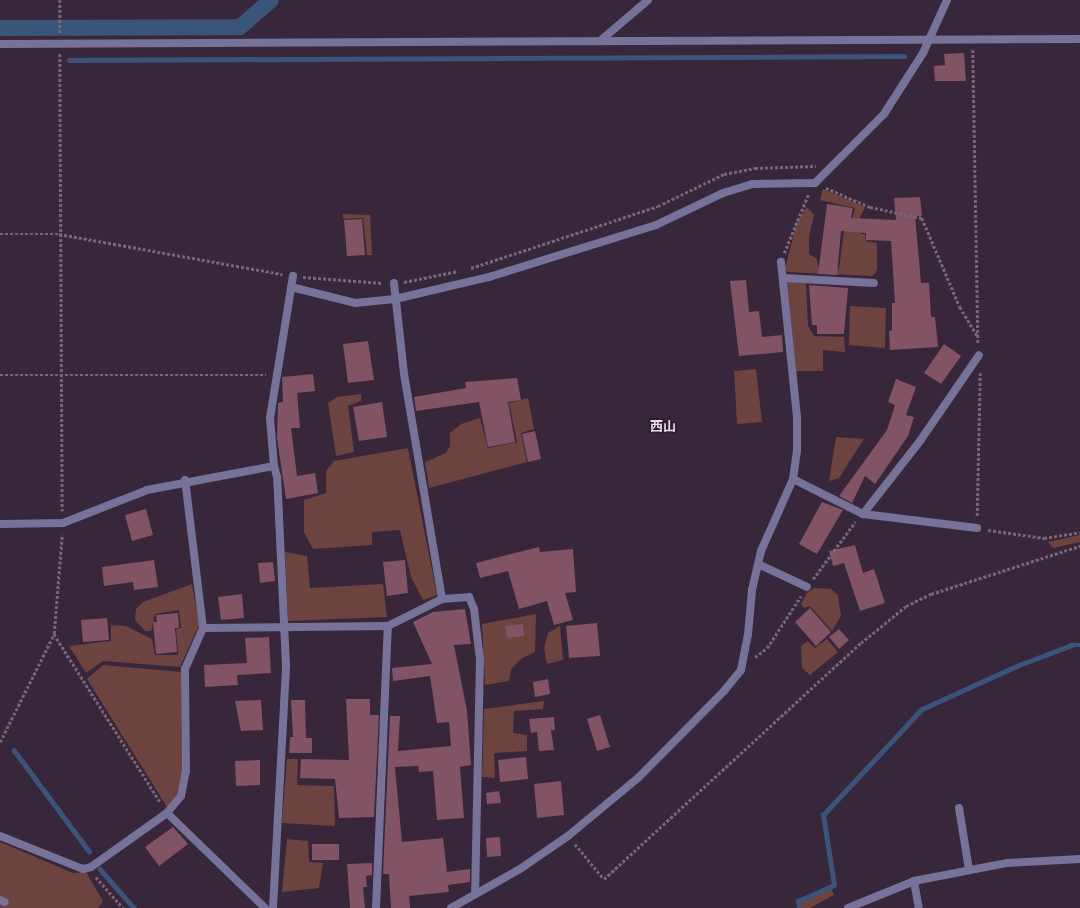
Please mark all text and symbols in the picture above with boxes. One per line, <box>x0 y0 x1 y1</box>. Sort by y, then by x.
district label: 西山 <box>650 419 676 435</box>

